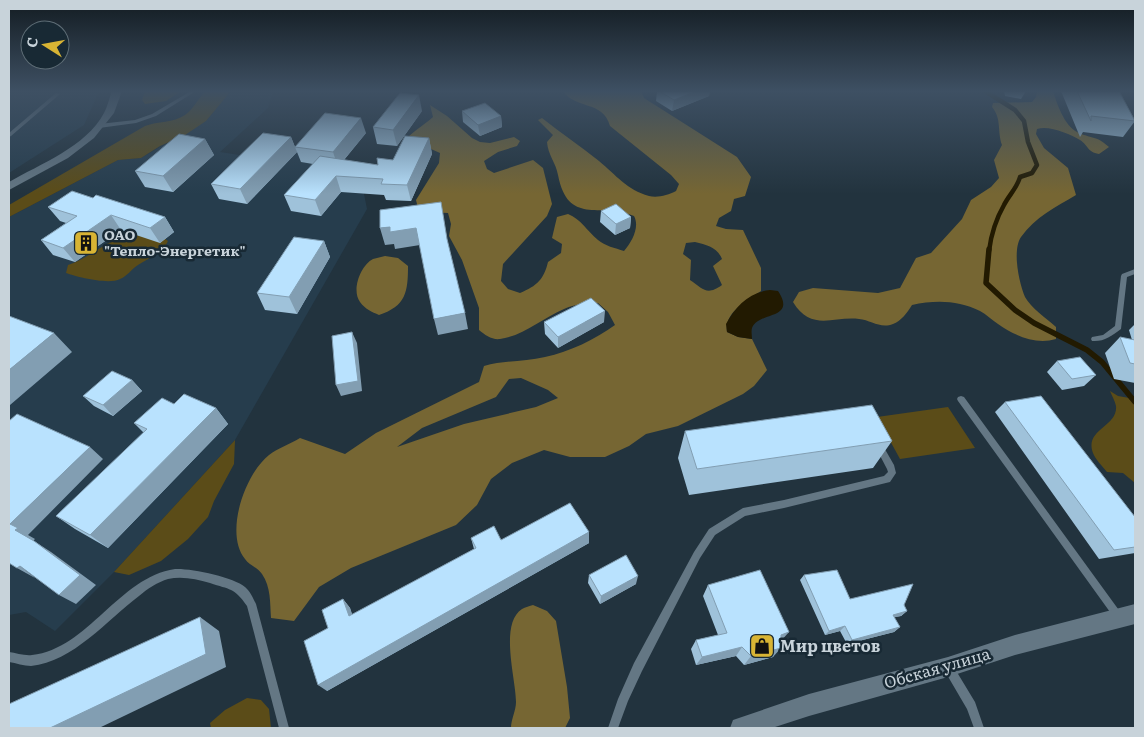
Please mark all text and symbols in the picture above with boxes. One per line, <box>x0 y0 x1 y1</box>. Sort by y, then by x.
north arrow <box>20 20 70 70</box>
text: С <box>20 35 42 49</box>
place label: ОАО "Тепло-Энергетик" <box>104 224 246 260</box>
building icon: ОАО "Тепло-Энергетик" <box>73 230 99 256</box>
shop icon: Мир цветов <box>749 633 775 659</box>
place label: Мир цветов <box>780 633 881 657</box>
street label: Обская улица <box>881 640 993 694</box>

